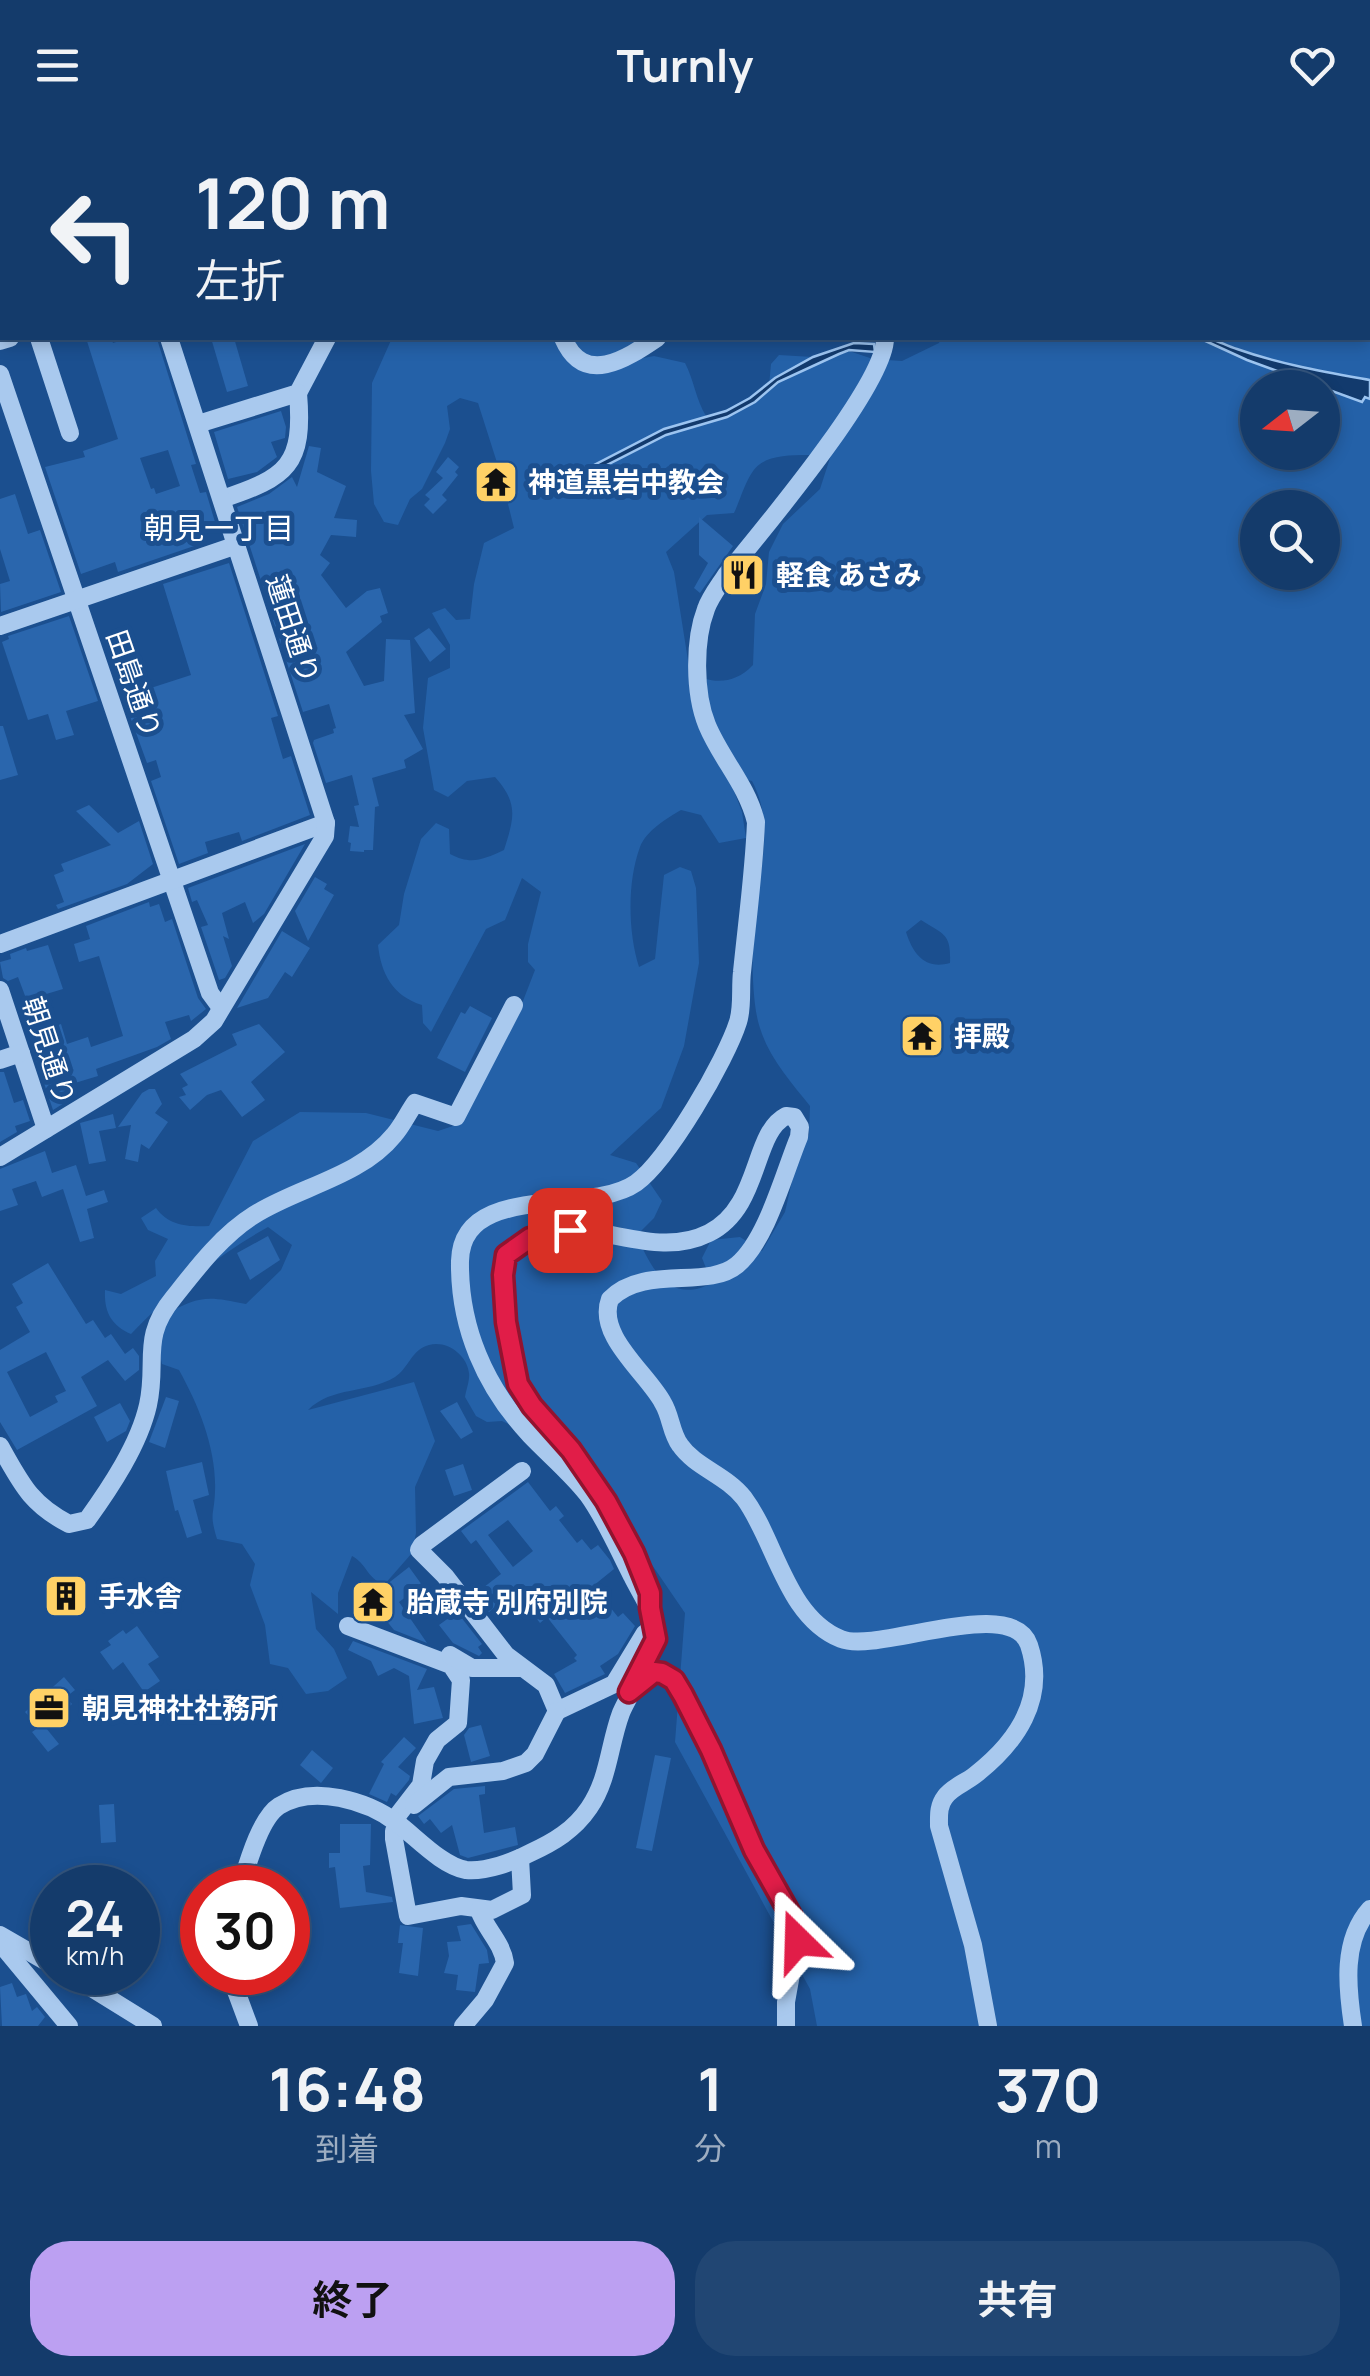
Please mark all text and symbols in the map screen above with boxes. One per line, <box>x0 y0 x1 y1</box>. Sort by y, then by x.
text: Turnly <box>616 34 754 96</box>
icon: menu <box>30 38 85 93</box>
icon: heart <box>1285 38 1340 93</box>
text: 120 m <box>195 154 390 250</box>
icon: left <box>30 170 160 300</box>
text: 左折 <box>195 249 285 311</box>
north arrow <box>1240 370 1340 470</box>
map controls <box>1240 370 1340 590</box>
temple icon: 神道黒岩中教会 <box>473 459 519 505</box>
place label: 神道黒岩中教会 <box>528 462 724 500</box>
button: search <box>1240 490 1340 590</box>
district label: 朝見一丁目 <box>144 507 294 548</box>
restaurant icon: 軽食 あさみ <box>720 552 766 598</box>
place label: 軽食 あさみ <box>776 555 922 593</box>
street label: 蓮田通り <box>259 570 329 688</box>
street label: 田島通り <box>99 625 171 743</box>
street label: 朝見通り <box>15 992 85 1110</box>
temple icon: 拝殿 <box>899 1013 945 1059</box>
place label: 拝殿 <box>954 1016 1010 1054</box>
pin <box>528 1188 613 1273</box>
icon: arrive <box>543 1203 598 1258</box>
building icon: 手水舎 <box>43 1573 89 1619</box>
place label: 手水舎 <box>98 1576 182 1614</box>
temple icon: 胎蔵寺 別府別院 <box>350 1579 396 1625</box>
place label: 胎蔵寺 別府別院 <box>406 1582 608 1620</box>
office icon: 朝見神社社務所 <box>26 1685 72 1731</box>
place label: 朝見神社社務所 <box>82 1688 278 1726</box>
speed limit sign: 30 <box>180 1865 310 1995</box>
text: 24 <box>65 1884 125 1952</box>
position arrow <box>746 1889 850 1993</box>
text: km/h <box>66 1938 124 1973</box>
text: 16:48 <box>269 2047 426 2129</box>
text: 1 <box>697 2047 724 2129</box>
text: 370 <box>995 2048 1101 2130</box>
text: m <box>1035 2124 1062 2168</box>
text: 到着 <box>315 2126 379 2170</box>
text: 分 <box>694 2126 727 2170</box>
button: 終了 <box>30 2241 675 2356</box>
button: 共有 <box>695 2241 1340 2356</box>

